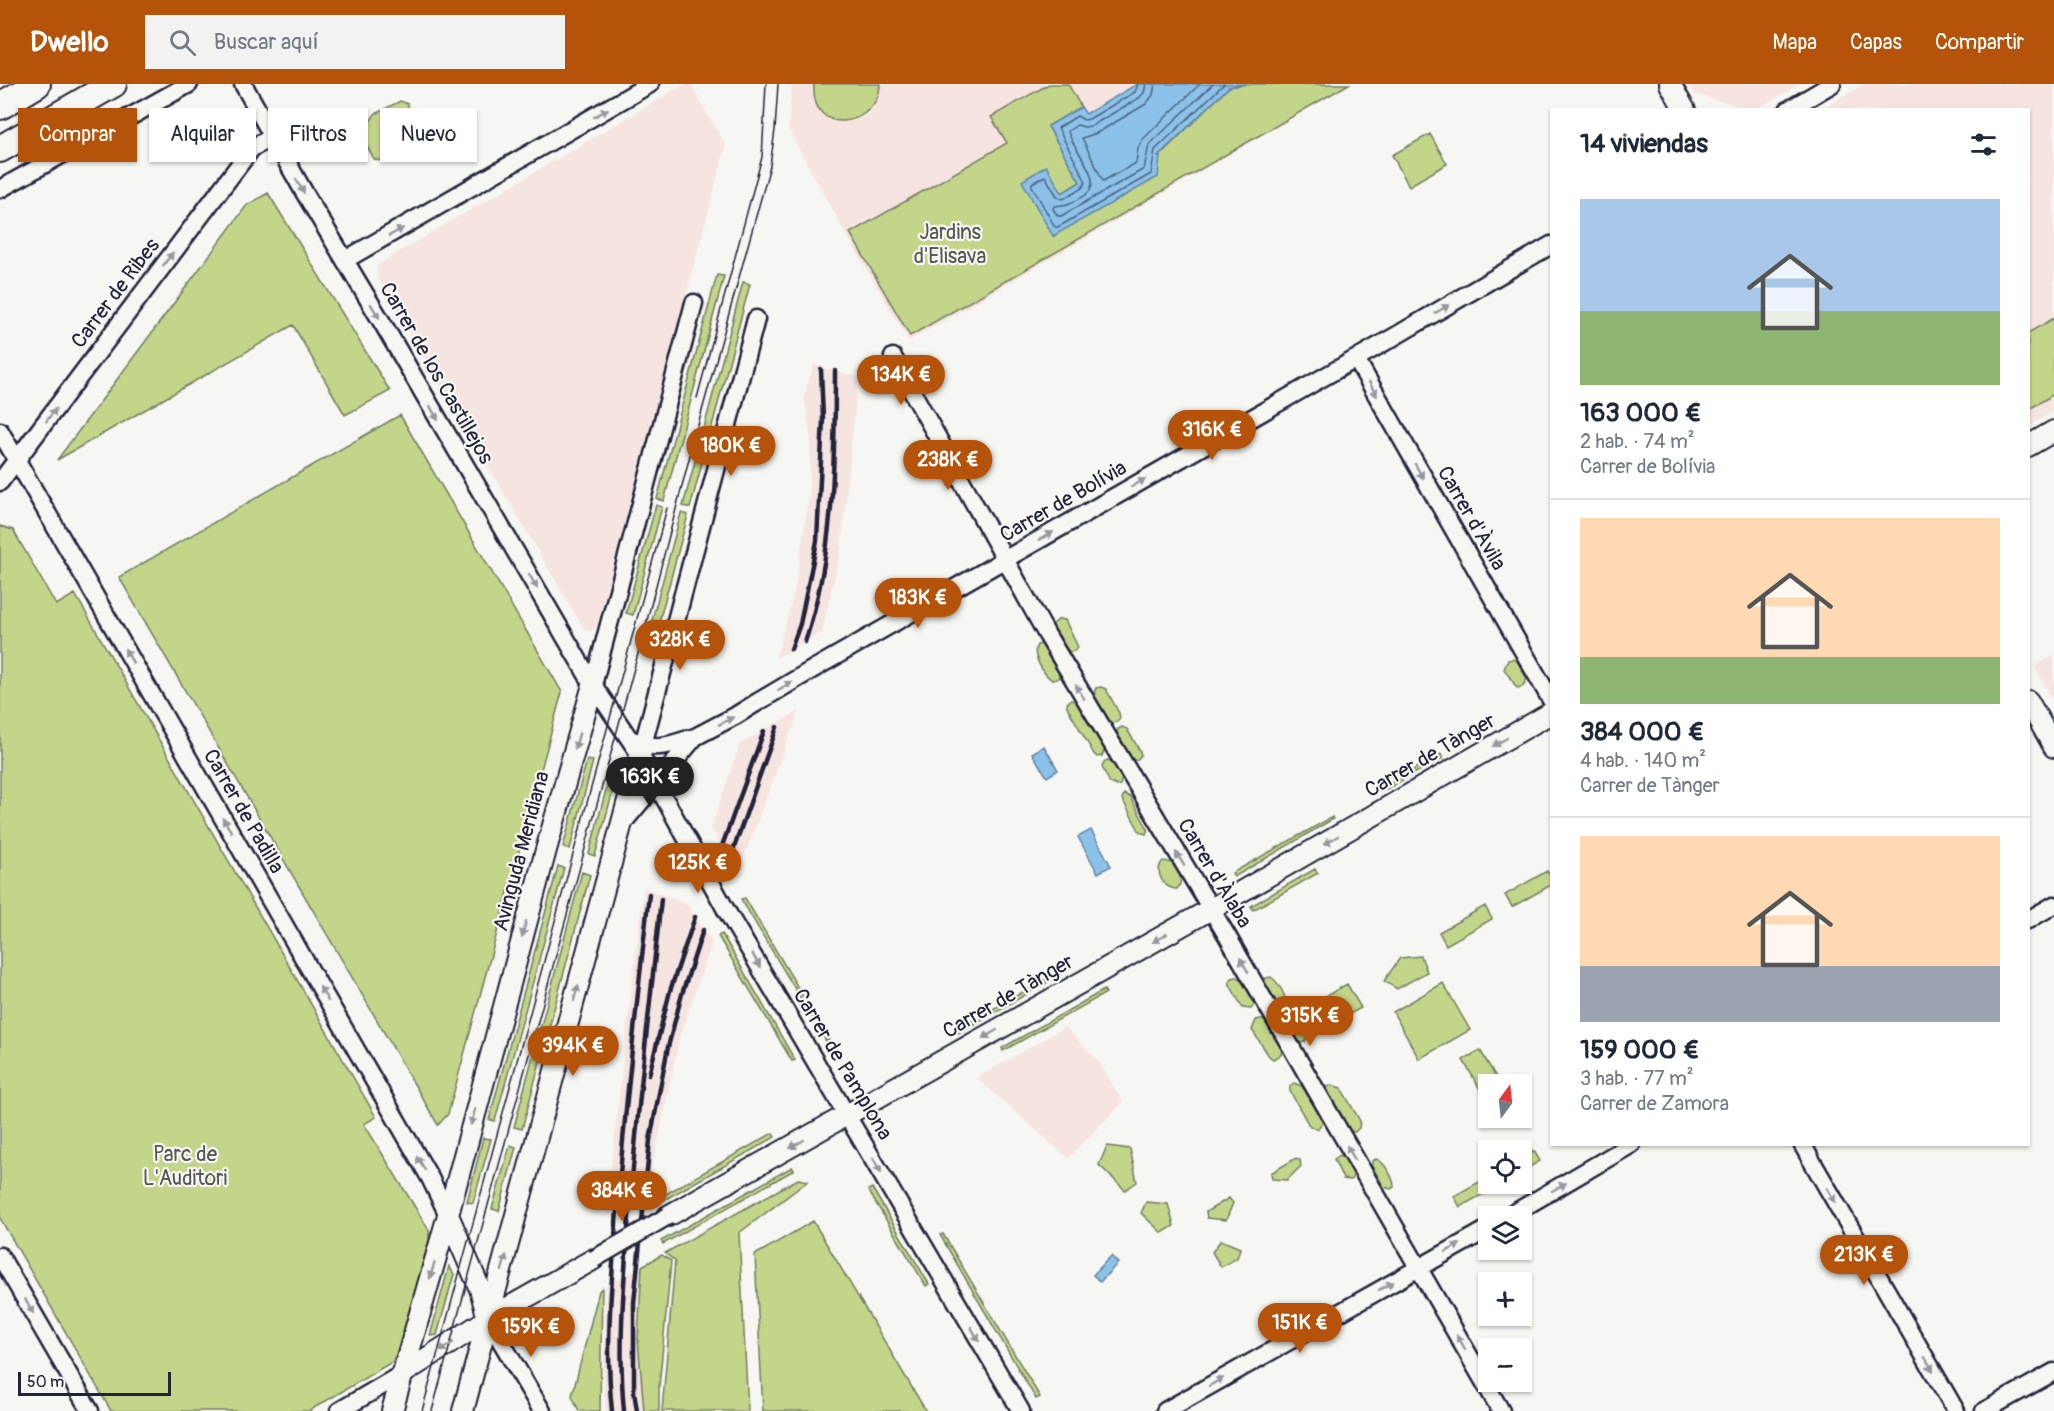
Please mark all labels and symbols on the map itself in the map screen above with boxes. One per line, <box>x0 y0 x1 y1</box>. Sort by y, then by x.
one-way arrow <box>593 108 609 119</box>
one-way arrow <box>295 178 305 195</box>
park label: Jardins d'Elisava <box>914 219 986 270</box>
one-way arrow <box>388 227 405 237</box>
street label: Carrer de Ribes <box>65 232 166 354</box>
one-way arrow <box>162 252 174 267</box>
street label: Carrer de los Castillejos <box>374 278 500 470</box>
one-way arrow <box>370 303 380 320</box>
one-way arrow <box>1434 303 1450 314</box>
pin: 134K € <box>852 355 950 406</box>
one-way arrow <box>1368 381 1378 398</box>
one-way arrow <box>429 405 440 421</box>
one-way arrow <box>45 407 58 423</box>
pin: 316K € <box>1163 410 1261 461</box>
pin: 180K € <box>682 426 780 477</box>
pin: 238K € <box>899 440 997 491</box>
street label: Carrer de Bolívia <box>995 454 1132 549</box>
street label: Carrer d'Àvila <box>1431 461 1512 575</box>
one-way arrow <box>1413 463 1424 479</box>
one-way arrow <box>1130 478 1147 488</box>
one-way arrow <box>1038 531 1055 541</box>
one-way arrow <box>528 573 538 590</box>
pin: 183K € <box>869 578 967 629</box>
pin: 328K € <box>631 620 729 671</box>
one-way arrow <box>124 648 135 664</box>
one-way arrow <box>777 680 793 691</box>
one-way arrow <box>1075 684 1086 700</box>
street label: Carrer de Tànger <box>1360 707 1501 804</box>
one-way arrow <box>718 716 735 726</box>
one-way arrow <box>572 732 581 750</box>
one-way arrow <box>1492 737 1508 748</box>
street label: Carrer de Padilla <box>197 744 290 878</box>
pin: 163K € <box>601 757 699 808</box>
street label: Avinguda Meridiana <box>487 768 556 934</box>
street label: Carrer d'Àlaba <box>1171 814 1258 933</box>
one-way arrow <box>221 817 232 833</box>
one-way arrow <box>1323 834 1339 845</box>
pin: 125K € <box>649 843 747 894</box>
one-way arrow <box>1175 851 1186 867</box>
one-way arrow <box>519 920 529 938</box>
one-way arrow <box>1151 932 1168 942</box>
street label: Carrer de Tànger <box>938 948 1079 1045</box>
one-way arrow <box>751 952 761 969</box>
one-way arrow <box>1238 957 1249 973</box>
one-way arrow <box>572 984 581 1002</box>
street label: Carrer de Pamplona <box>787 984 898 1145</box>
one-way arrow <box>319 986 329 1003</box>
pin: 315K € <box>1261 996 1359 1047</box>
pin: 394K € <box>524 1026 622 1077</box>
one-way arrow <box>981 1029 998 1039</box>
north arrow <box>1478 1074 1532 1128</box>
one-way arrow <box>468 1108 478 1126</box>
one-way arrow <box>788 1139 805 1149</box>
park label: Parc de L'Auditori <box>143 1141 227 1192</box>
one-way arrow <box>1346 1144 1356 1161</box>
one-way arrow <box>416 1155 427 1171</box>
one-way arrow <box>872 1157 882 1174</box>
pin: 384K € <box>573 1171 671 1222</box>
one-way arrow <box>1551 1181 1567 1192</box>
one-way arrow <box>1826 1187 1837 1203</box>
pin: 213K € <box>1815 1235 1913 1286</box>
one-way arrow <box>1445 1243 1462 1253</box>
one-way arrow <box>499 1253 509 1272</box>
one-way arrow <box>427 1262 436 1280</box>
one-way arrow <box>1378 1281 1395 1291</box>
one-way arrow <box>24 1298 35 1314</box>
pin: 151K € <box>1251 1303 1349 1354</box>
pin: 159K € <box>482 1307 580 1358</box>
one-way arrow <box>969 1326 980 1342</box>
one-way arrow <box>1456 1333 1466 1350</box>
one-way arrow <box>438 1342 454 1353</box>
one-way arrow <box>1924 1356 1934 1373</box>
scale bar <box>18 1369 171 1396</box>
one-way arrow <box>1208 1377 1225 1387</box>

